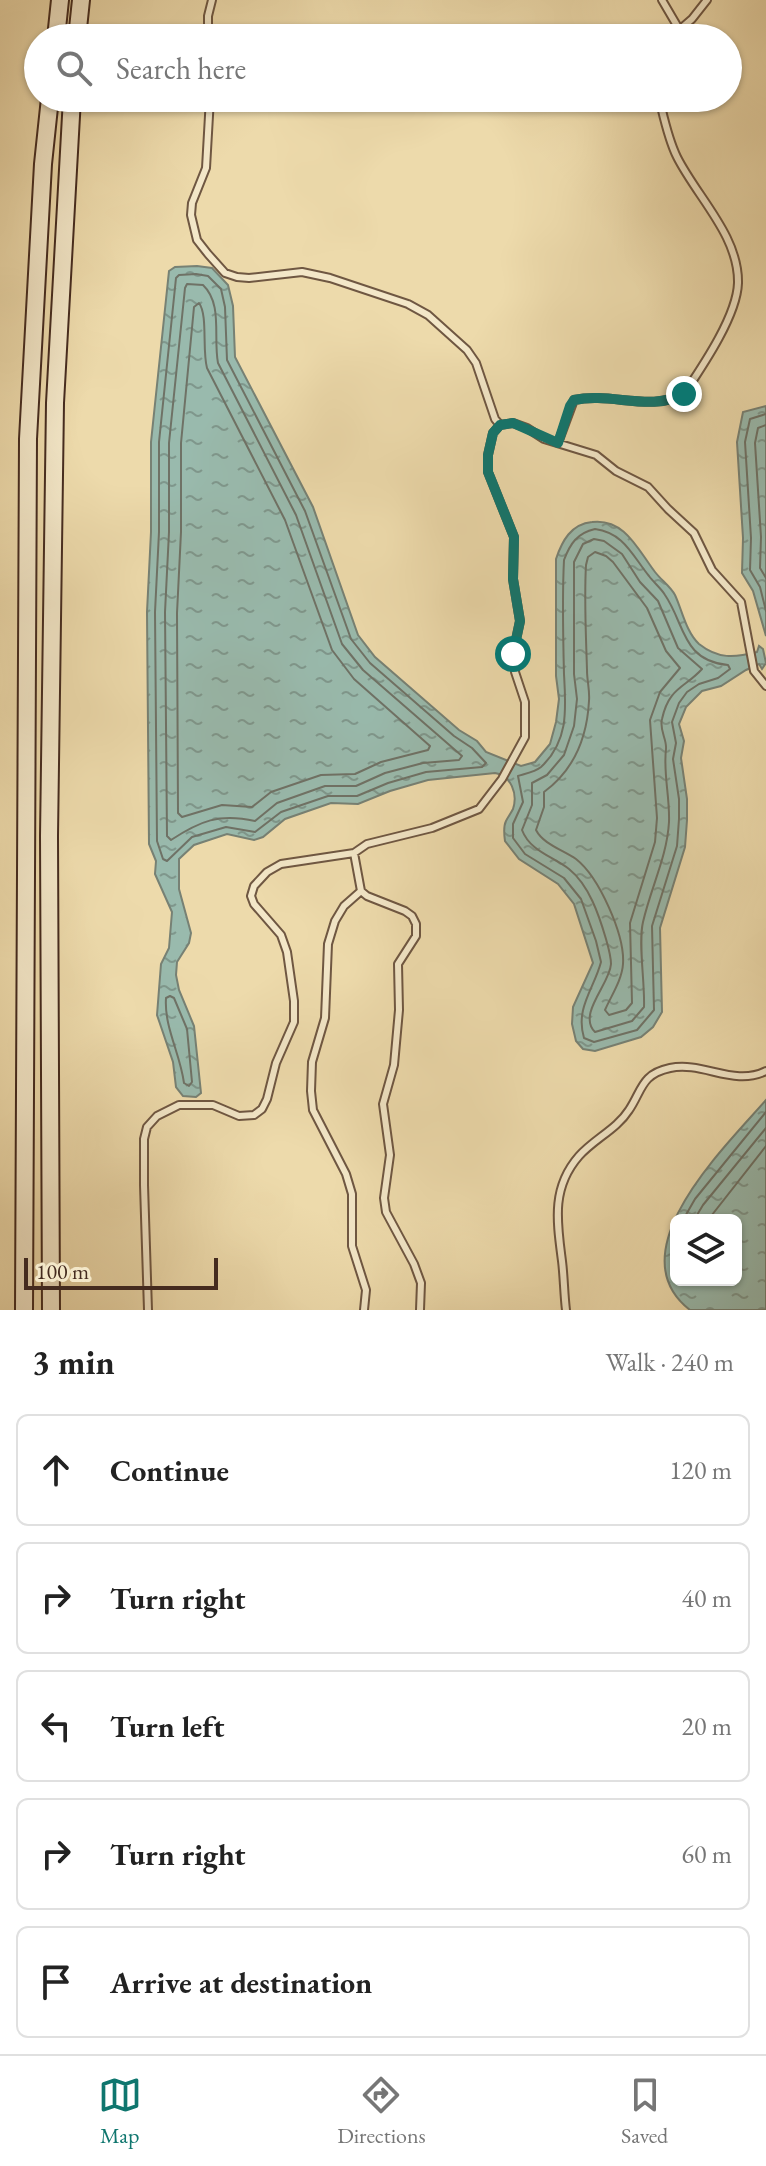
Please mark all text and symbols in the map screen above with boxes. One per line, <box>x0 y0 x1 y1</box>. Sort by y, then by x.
search box <box>24 24 742 112</box>
icon: search <box>52 46 96 90</box>
text: Search here <box>116 49 246 88</box>
route end <box>666 376 702 412</box>
route start <box>495 636 531 672</box>
map controls <box>670 1214 742 1286</box>
button: layers <box>670 1214 742 1286</box>
scale bar <box>24 1254 218 1290</box>
text: 100 m <box>36 1257 89 1286</box>
text: 3 min <box>32 1340 115 1384</box>
text: Walk · 240 m <box>606 1345 734 1379</box>
icon: ahead <box>34 1448 78 1492</box>
text: Continue <box>110 1451 229 1490</box>
text: 120 m <box>669 1453 732 1487</box>
icon: right <box>34 1576 78 1620</box>
text: Turn right <box>110 1579 246 1618</box>
text: 40 m <box>682 1581 732 1615</box>
icon: left <box>34 1704 78 1748</box>
text: Turn left <box>110 1707 224 1746</box>
text: 20 m <box>682 1709 732 1743</box>
icon: right <box>34 1832 78 1876</box>
text: Turn right <box>110 1835 246 1874</box>
text: 60 m <box>682 1837 732 1871</box>
icon: arrive <box>34 1960 78 2004</box>
text: Arrive at destination <box>110 1963 372 2002</box>
tab: Map <box>98 2073 142 2150</box>
tab: Directions <box>337 2073 426 2150</box>
tab: Saved <box>621 2073 668 2150</box>

